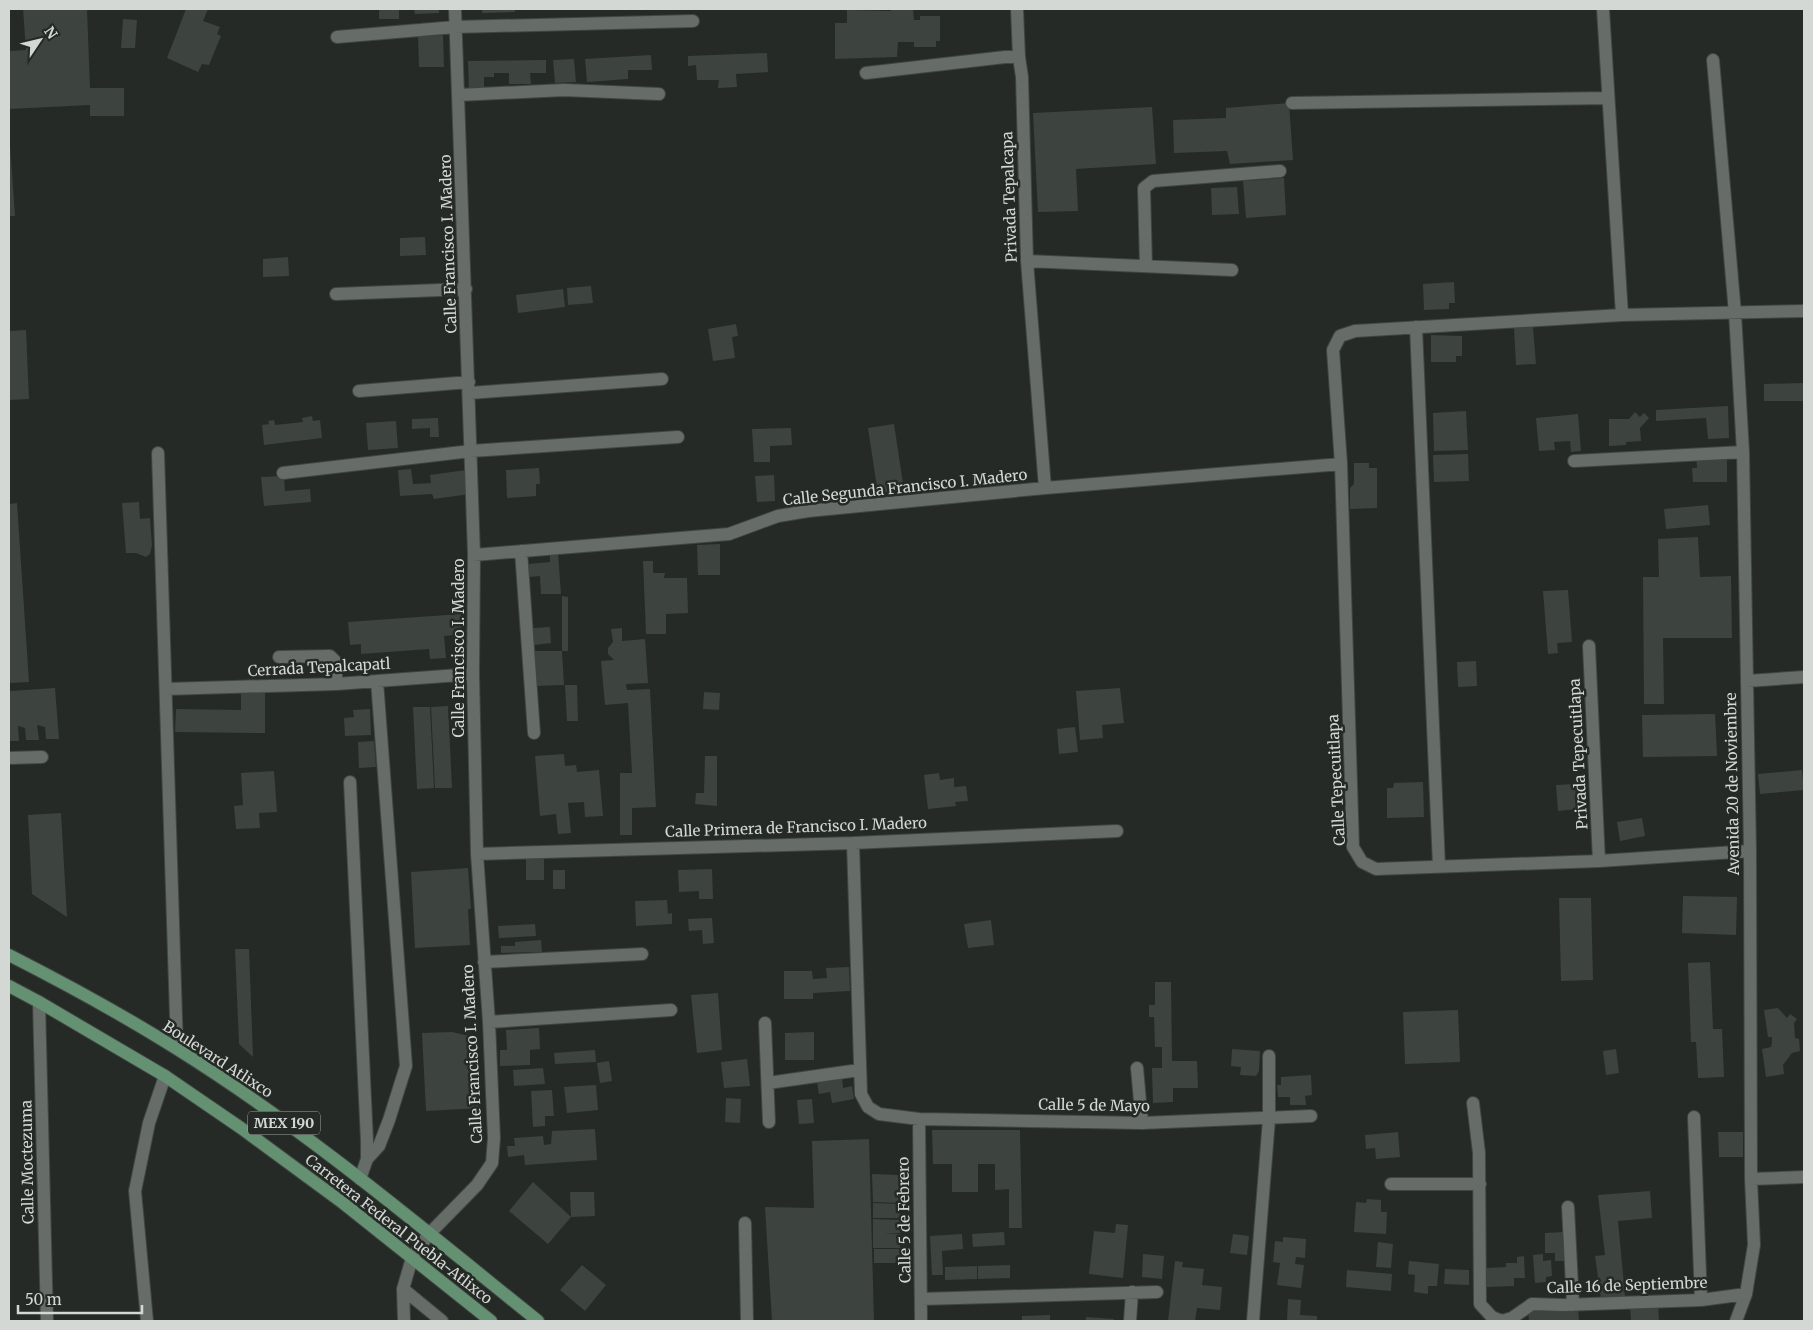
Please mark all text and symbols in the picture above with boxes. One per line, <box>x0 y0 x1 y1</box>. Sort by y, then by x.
north arrow <box>15 15 65 65</box>
text: N <box>40 23 61 42</box>
street label: Privada Tepalcapa <box>997 131 1021 263</box>
street label: Calle Francisco I. Madero <box>435 154 461 334</box>
street label: Calle Segunda Francisco I. Madero <box>782 465 1028 509</box>
street label: Calle Francisco I. Madero <box>449 558 468 738</box>
street label: Cerrada Tepalcapatl <box>247 654 391 680</box>
street label: Privada Tepecuitlapa <box>1565 678 1591 830</box>
street label: Avenida 20 de Noviembre <box>1721 692 1743 877</box>
street label: Calle Tepecuitlapa <box>1323 714 1349 846</box>
street label: Calle Primera de Francisco I. Madero <box>665 813 927 841</box>
street label: Calle Francisco I. Madero <box>458 964 486 1144</box>
street label: Boulevard Atlixco <box>160 1016 277 1102</box>
street label: Calle 5 de Mayo <box>1038 1095 1150 1115</box>
street label: Calle Moctezuma <box>16 1100 38 1224</box>
road number: MEX 190 <box>248 1112 320 1134</box>
street label: Carretera Federal Puebla-Atlixco <box>302 1150 497 1308</box>
street label: Calle 5 de Febrero <box>893 1157 915 1283</box>
street label: Calle 16 de Septiembre <box>1546 1273 1708 1297</box>
scale bar <box>18 1282 141 1314</box>
text: 50 m <box>25 1290 62 1309</box>

